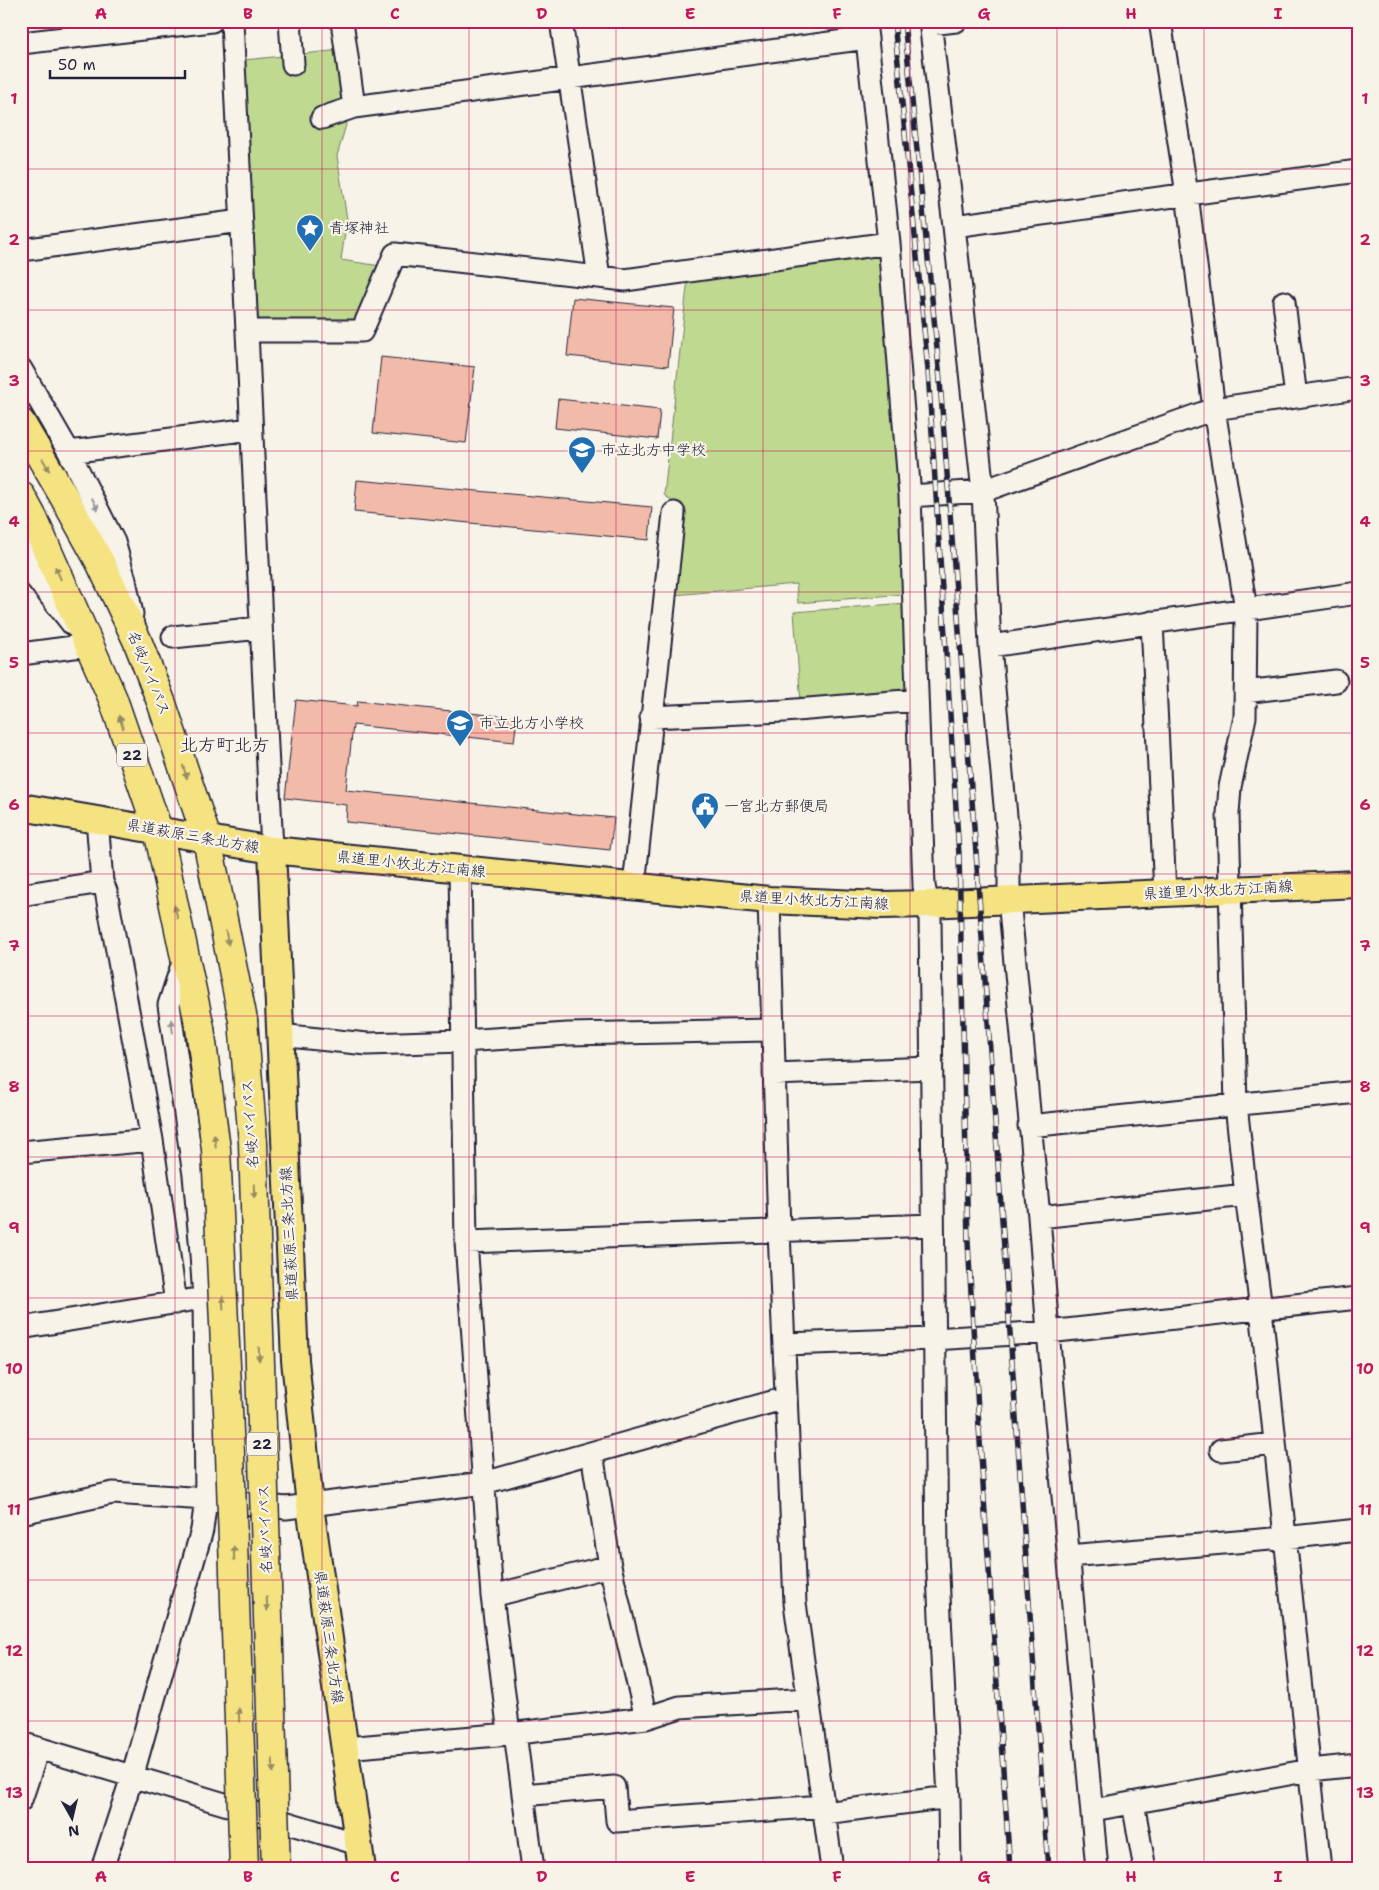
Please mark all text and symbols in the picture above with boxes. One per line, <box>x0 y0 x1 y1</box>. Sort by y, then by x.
text: A <box>95 3 107 24</box>
text: B <box>243 3 253 24</box>
text: C <box>390 3 400 24</box>
text: D <box>536 3 548 24</box>
text: E <box>685 3 695 24</box>
text: F <box>832 3 842 24</box>
text: G <box>978 3 991 24</box>
text: H <box>1125 3 1137 24</box>
text: I <box>1274 3 1283 24</box>
scale bar <box>50 48 185 80</box>
text: 50 m <box>58 55 96 75</box>
text: 1 <box>10 88 18 109</box>
text: 1 <box>1361 88 1369 109</box>
place icon: 青塚神社 <box>295 213 325 252</box>
place label: 青塚神社 <box>329 218 389 238</box>
text: 2 <box>8 229 20 250</box>
text: 2 <box>1359 229 1371 250</box>
text: 3 <box>8 370 20 391</box>
text: 3 <box>1359 370 1371 391</box>
school or university icon: 市立北方中学校 <box>567 435 597 474</box>
place label: 市立北方中学校 <box>601 440 706 460</box>
one-way arrow <box>41 459 50 472</box>
one-way arrow <box>91 497 99 511</box>
text: 4 <box>8 511 20 532</box>
text: 4 <box>1359 511 1371 532</box>
one-way arrow <box>53 566 61 580</box>
street label: 名岐バイパス <box>123 628 175 718</box>
text: 5 <box>9 652 19 673</box>
text: 5 <box>1360 652 1370 673</box>
school or university icon: 市立北方小学校 <box>445 708 475 747</box>
place label: 市立北方小学校 <box>479 713 584 733</box>
one-way arrow <box>117 714 125 729</box>
district label: 北方町北方 <box>180 733 270 757</box>
road number: 22 <box>117 744 147 766</box>
one-way arrow <box>181 765 189 780</box>
public building icon: 一宮北方郵便局 <box>690 791 720 830</box>
text: 6 <box>8 794 20 815</box>
text: 6 <box>1359 794 1371 815</box>
place label: 一宮北方郵便局 <box>724 796 829 816</box>
street label: 県道萩原三条北方線 <box>125 814 261 858</box>
street label: 県道里小牧北方江南線 <box>335 846 487 882</box>
street label: 県道里小牧北方江南線 <box>1143 876 1293 904</box>
street label: 県道里小牧北方江南線 <box>739 886 889 914</box>
one-way arrow <box>172 904 180 919</box>
one-way arrow <box>223 931 231 946</box>
text: 7 <box>8 935 20 956</box>
text: 7 <box>1359 935 1371 956</box>
one-way arrow <box>168 1018 176 1034</box>
text: 8 <box>8 1076 20 1097</box>
text: 8 <box>1359 1076 1371 1097</box>
street label: 名岐バイパス <box>237 1079 263 1169</box>
one-way arrow <box>210 1132 218 1148</box>
street label: 県道萩原三条北方線 <box>275 1166 303 1302</box>
one-way arrow <box>250 1184 258 1200</box>
text: 9 <box>8 1217 20 1238</box>
text: 9 <box>1359 1217 1371 1238</box>
one-way arrow <box>219 1295 227 1311</box>
one-way arrow <box>255 1346 263 1362</box>
text: 10 <box>5 1358 23 1379</box>
text: 10 <box>1356 1358 1374 1379</box>
road number: 22 <box>247 1432 277 1456</box>
street label: 名岐バイパス <box>253 1484 277 1574</box>
text: 11 <box>7 1499 21 1520</box>
text: 11 <box>1358 1499 1372 1520</box>
one-way arrow <box>229 1544 237 1560</box>
street label: 県道萩原三条北方線 <box>310 1569 348 1705</box>
one-way arrow <box>264 1596 272 1612</box>
text: 12 <box>5 1640 23 1661</box>
text: 12 <box>1356 1640 1374 1661</box>
one-way arrow <box>235 1707 243 1723</box>
one-way arrow <box>269 1758 277 1774</box>
text: 13 <box>5 1782 23 1803</box>
text: 13 <box>1356 1782 1374 1803</box>
north arrow <box>48 1792 98 1842</box>
text: N <box>67 1821 81 1841</box>
text: A <box>95 1866 107 1887</box>
text: B <box>243 1866 253 1887</box>
text: C <box>390 1866 400 1887</box>
text: D <box>536 1866 548 1887</box>
text: E <box>685 1866 695 1887</box>
text: F <box>832 1866 842 1887</box>
text: G <box>978 1866 991 1887</box>
text: H <box>1125 1866 1137 1887</box>
text: I <box>1274 1866 1283 1887</box>

